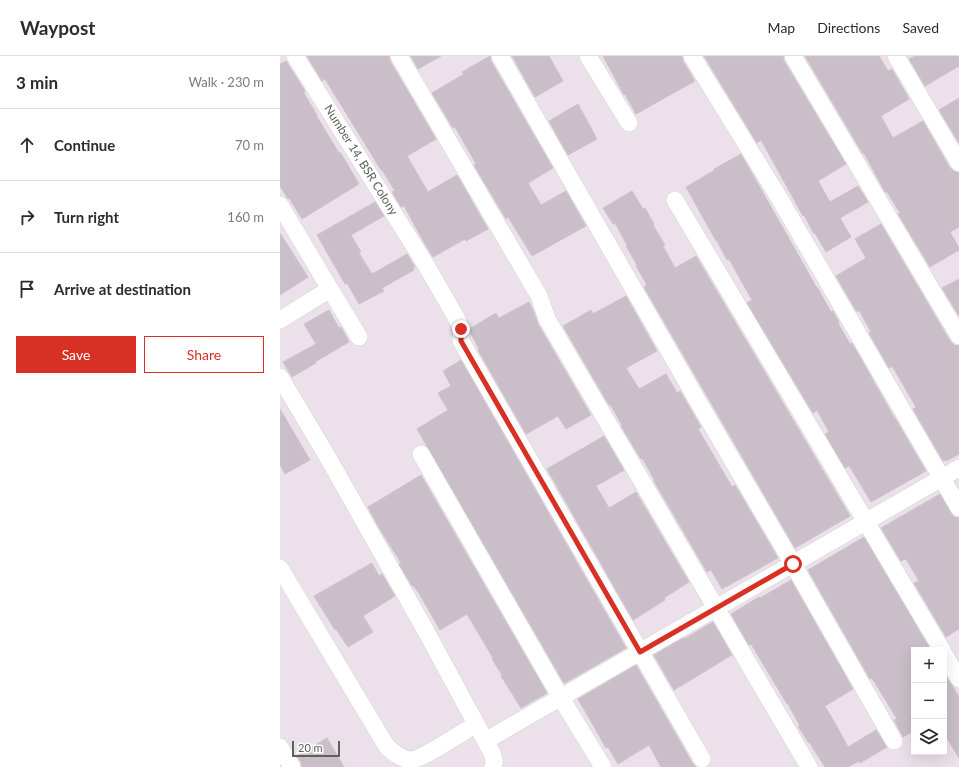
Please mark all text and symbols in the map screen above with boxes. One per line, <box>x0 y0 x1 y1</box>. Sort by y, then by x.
text: Waypost <box>20 16 95 39</box>
text: Map <box>768 19 795 36</box>
text: Directions <box>817 19 880 36</box>
text: Saved <box>902 19 939 36</box>
text: 3 min <box>16 72 58 93</box>
text: Walk · 230 m <box>188 74 264 90</box>
street label: Number 14, BSR Colony <box>321 102 402 218</box>
icon: ahead <box>16 134 38 156</box>
text: Continue <box>54 136 115 154</box>
text: 70 m <box>235 137 264 153</box>
icon: right <box>16 206 38 228</box>
text: Turn right <box>54 208 119 226</box>
text: 160 m <box>227 209 264 225</box>
icon: arrive <box>16 278 38 300</box>
text: Arrive at destination <box>54 280 191 298</box>
route end <box>452 320 470 338</box>
button: Save <box>16 336 136 373</box>
button: Share <box>144 336 264 373</box>
route start <box>784 555 802 573</box>
map controls <box>911 647 947 755</box>
button: + <box>911 647 947 683</box>
button: − <box>911 683 947 719</box>
button: layers <box>911 719 947 755</box>
scale bar <box>292 739 340 758</box>
text: 20 m <box>298 741 323 754</box>

